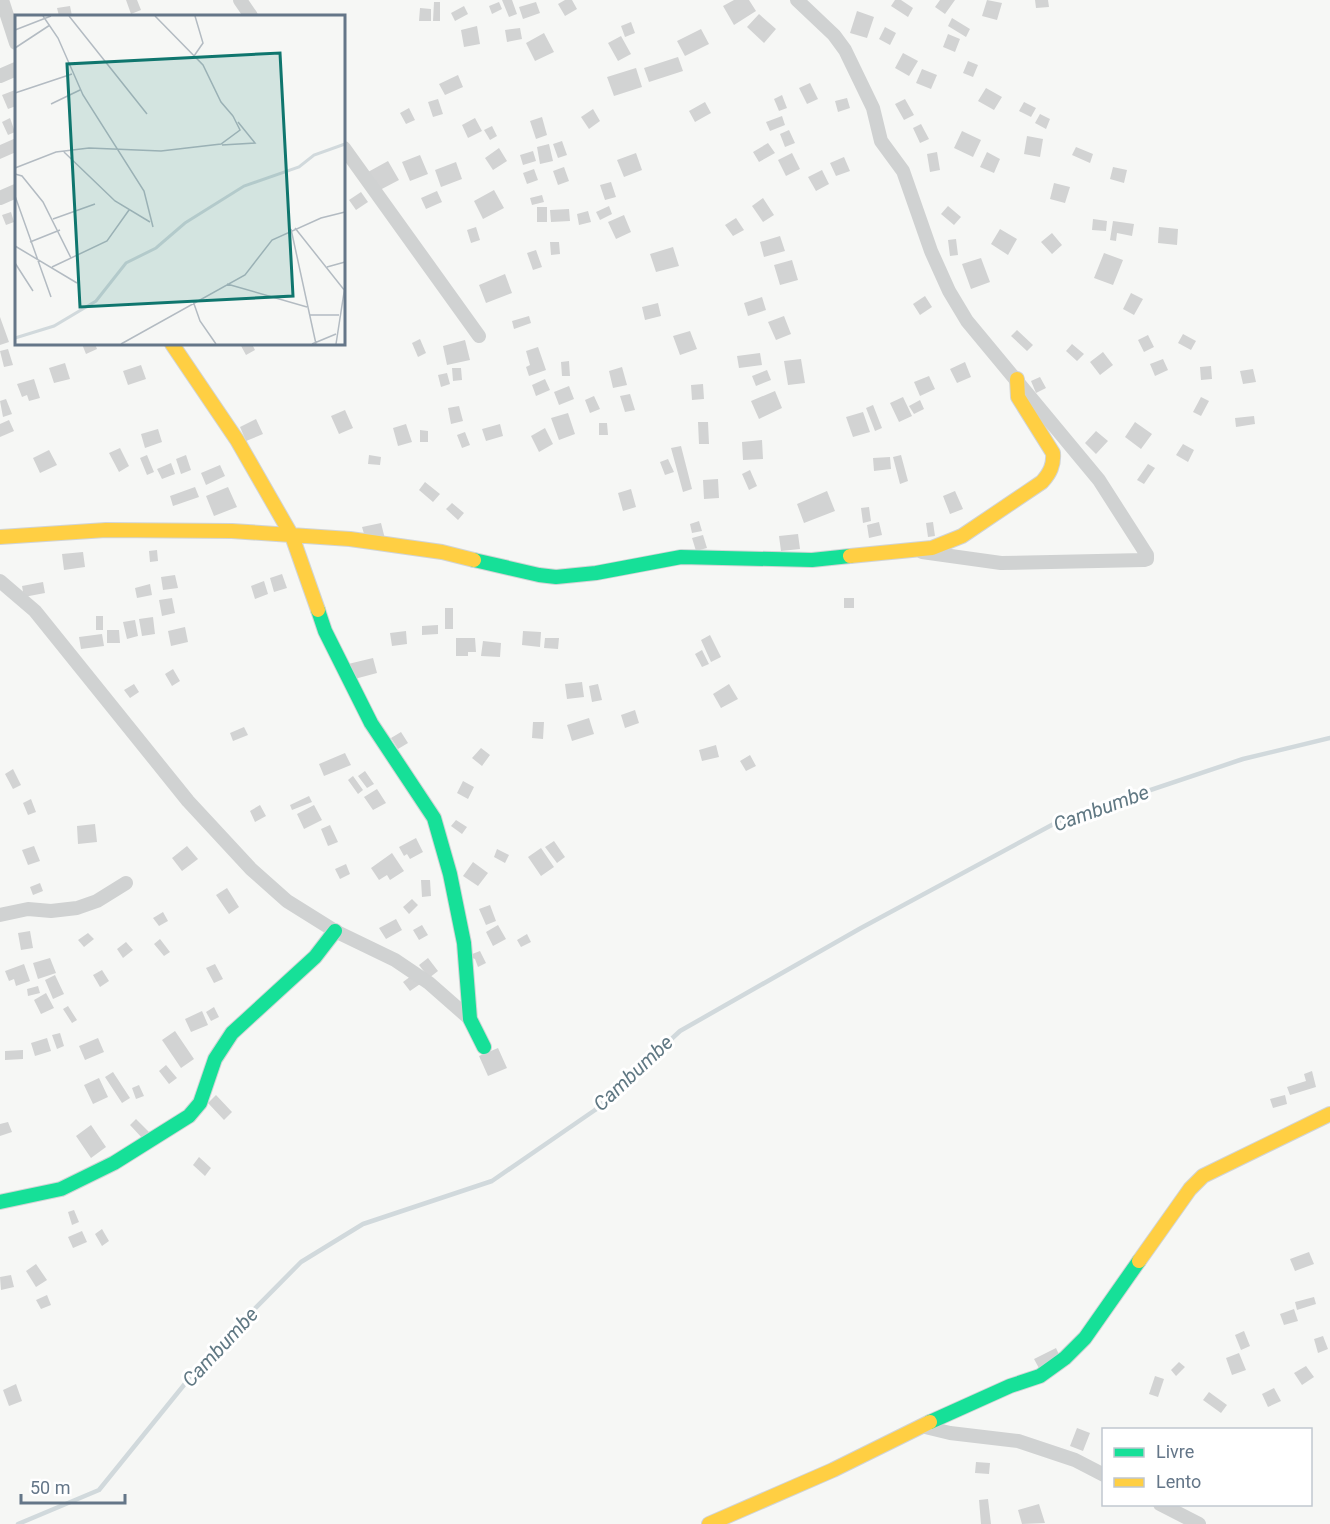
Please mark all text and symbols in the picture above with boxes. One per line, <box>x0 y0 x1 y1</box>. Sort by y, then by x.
inset map <box>15 15 345 345</box>
water label: Cambumbe <box>1050 780 1152 836</box>
water label: Cambumbe <box>588 1030 678 1116</box>
water label: Cambumbe <box>177 1302 263 1392</box>
legend <box>1102 1428 1312 1506</box>
text: Livre <box>1156 1441 1194 1462</box>
scale bar <box>21 1467 124 1505</box>
text: Lento <box>1156 1471 1201 1492</box>
text: 50 m <box>30 1477 70 1498</box>

